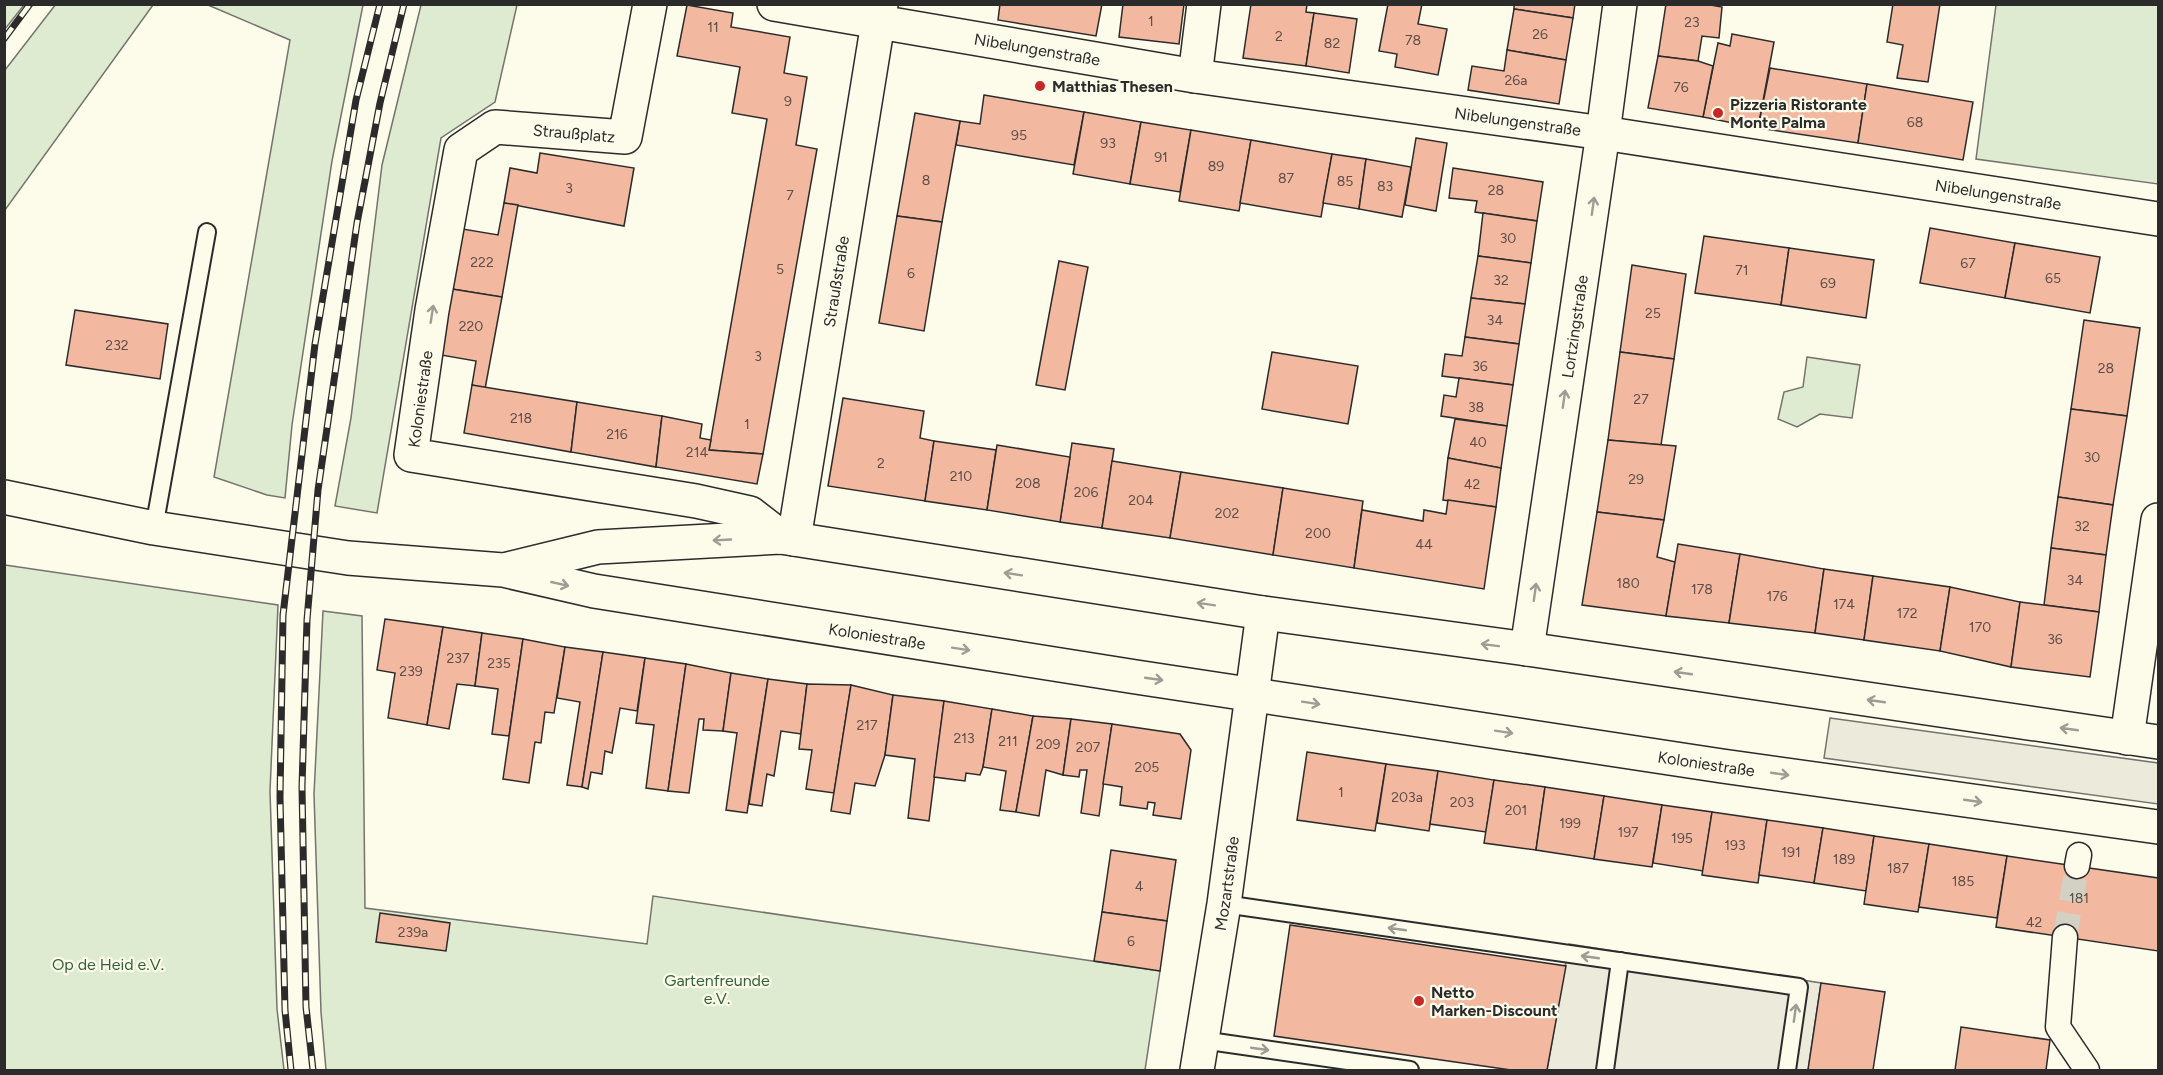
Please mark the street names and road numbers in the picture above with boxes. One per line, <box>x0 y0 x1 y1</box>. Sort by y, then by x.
street label: Nibelungenstraße <box>973 29 1102 70</box>
street label: Nibelungenstraße <box>1453 103 1582 140</box>
street label: Straußplatz <box>532 120 616 147</box>
street label: Nibelungenstraße <box>1934 176 2063 214</box>
street label: Straußstraße <box>820 234 853 329</box>
street label: Lortzingstraße <box>1558 274 1592 379</box>
street label: Koloniestraße <box>404 349 437 449</box>
street label: Koloniestraße <box>827 619 927 654</box>
street label: Koloniestraße <box>1656 747 1756 781</box>
street label: Mozartstraße <box>1211 835 1243 932</box>

